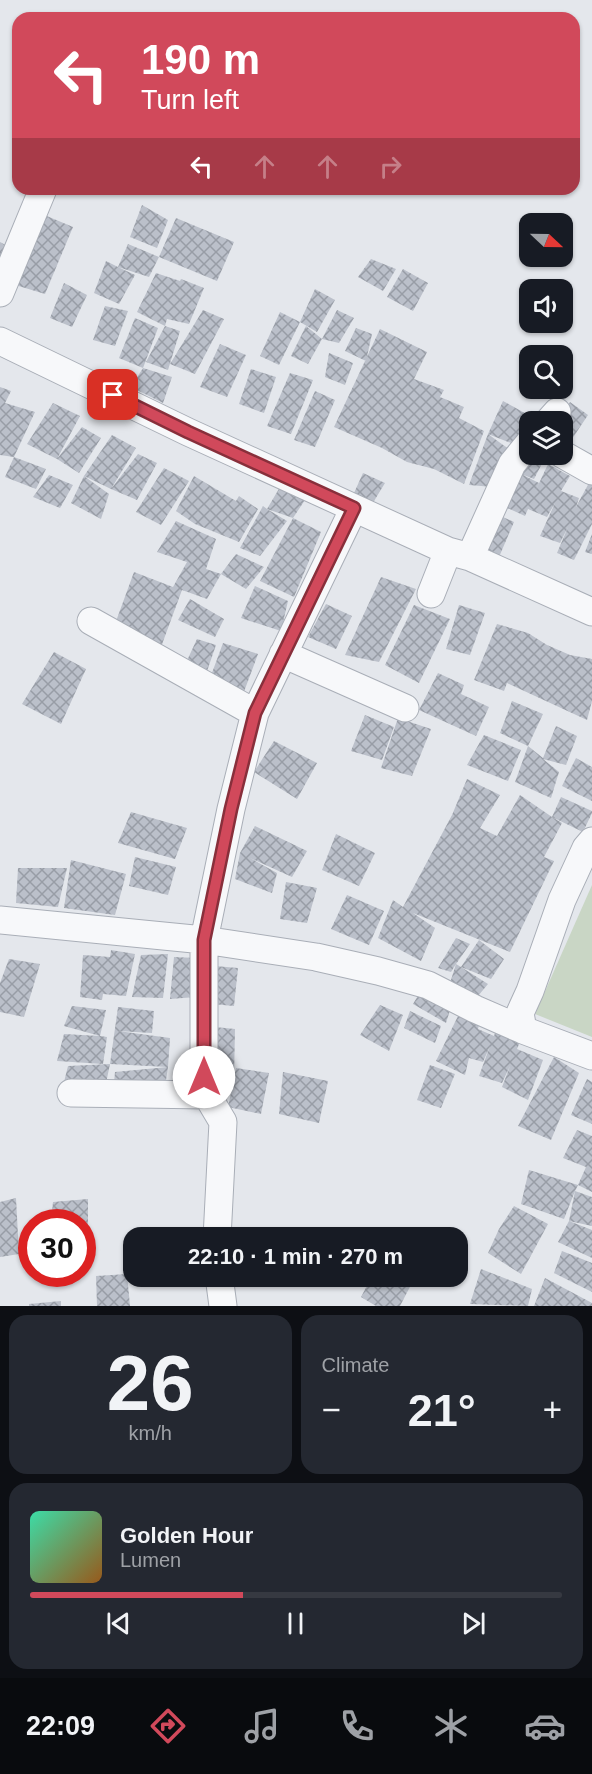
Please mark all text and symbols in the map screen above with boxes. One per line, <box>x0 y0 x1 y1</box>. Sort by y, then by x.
icon: left <box>42 36 120 114</box>
text: 190 m <box>141 36 260 83</box>
text: Turn left <box>141 85 239 115</box>
icon: left <box>185 150 218 183</box>
icon: ahead <box>248 150 281 183</box>
icon: ahead <box>311 150 344 183</box>
icon: right <box>374 150 407 183</box>
north arrow <box>519 213 573 267</box>
map controls <box>519 213 573 465</box>
button: sound <box>519 279 573 333</box>
button: search <box>519 345 573 399</box>
pin <box>87 369 138 420</box>
icon: arrive <box>96 378 129 411</box>
button: layers <box>519 411 573 465</box>
position arrow <box>172 1045 236 1109</box>
speed limit sign: 30 <box>18 1209 96 1287</box>
text: 22:10 · 1 min · 270 m <box>188 1244 403 1269</box>
text: 26 <box>107 1339 194 1427</box>
text: Climate <box>322 1354 389 1376</box>
text: 21° <box>408 1385 476 1436</box>
text: − <box>322 1391 341 1428</box>
text: + <box>543 1391 562 1428</box>
text: km/h <box>129 1422 172 1444</box>
text: Golden Hour <box>120 1523 253 1548</box>
text: Lumen <box>120 1549 181 1571</box>
icon: previous <box>102 1607 135 1640</box>
icon: pause <box>279 1607 312 1640</box>
icon: next <box>457 1607 490 1640</box>
icon: directions <box>147 1705 189 1747</box>
icon: music <box>241 1705 283 1747</box>
icon: phone <box>336 1705 378 1747</box>
icon: climate <box>430 1705 472 1747</box>
icon: car <box>524 1705 566 1747</box>
text: 22:09 <box>26 1711 95 1741</box>

